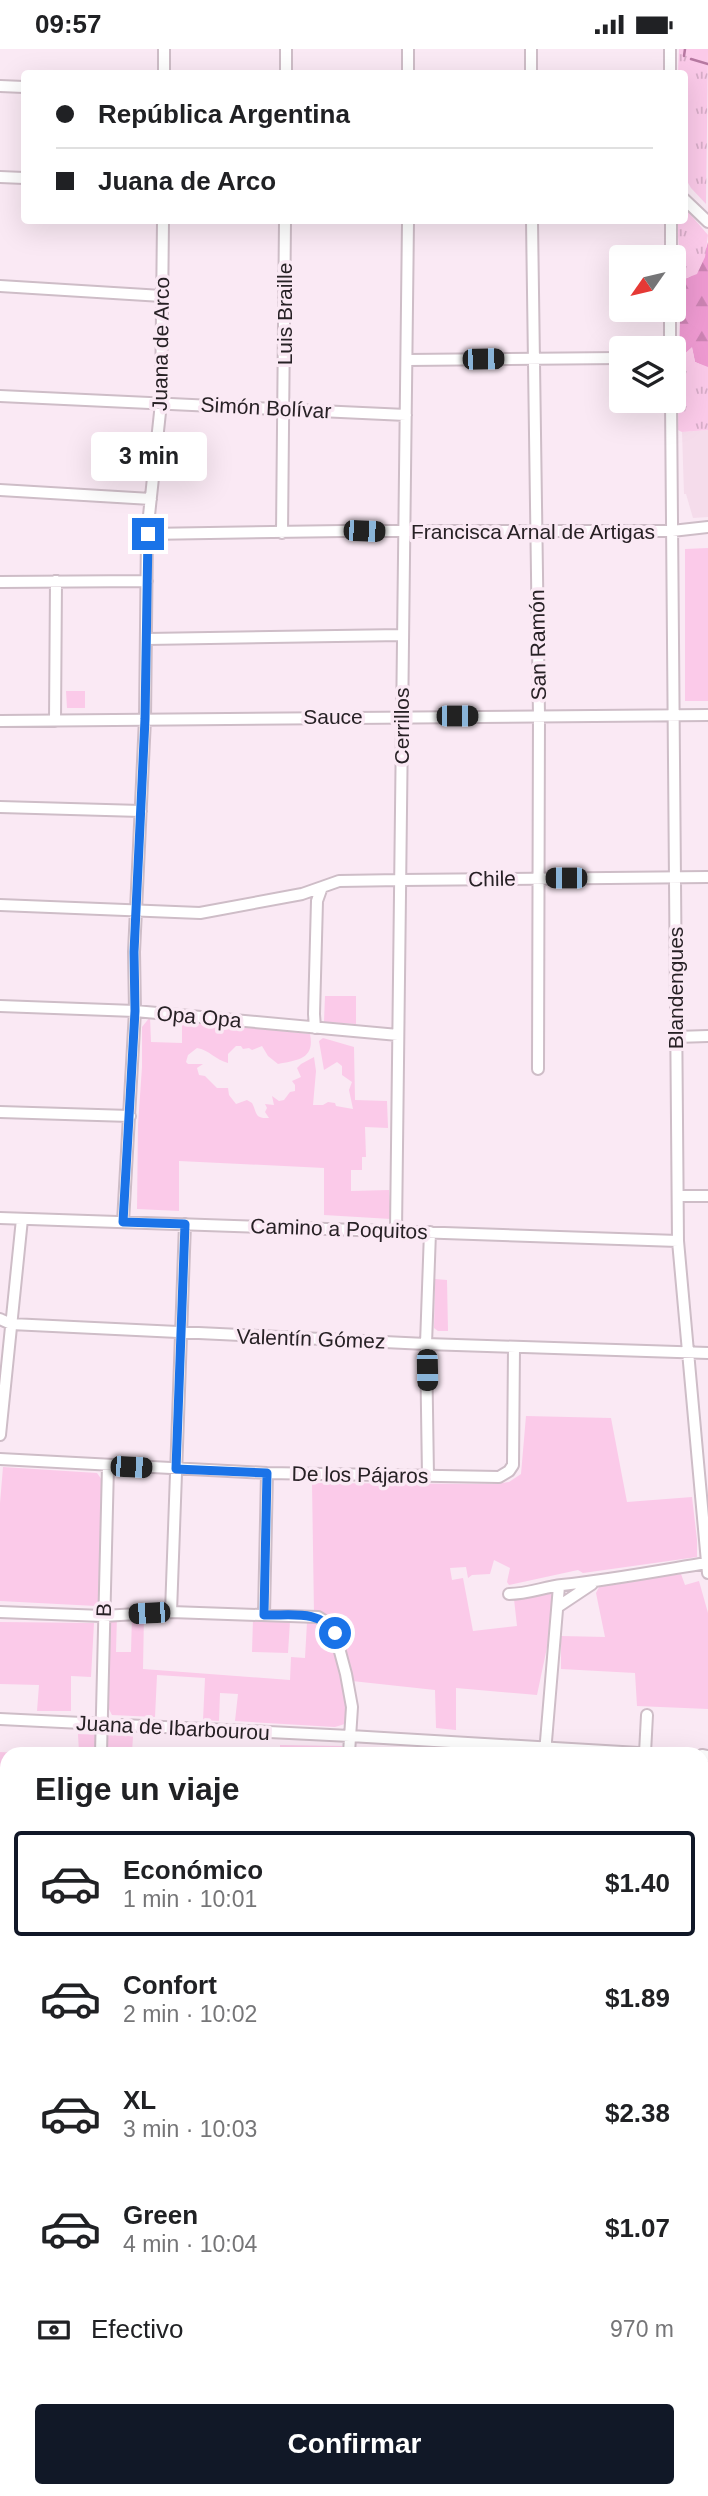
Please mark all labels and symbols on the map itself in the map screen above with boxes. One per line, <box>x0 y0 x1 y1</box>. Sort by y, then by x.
north arrow <box>609 245 686 322</box>
street label: Luis Braille <box>273 263 296 365</box>
street label: Juana de Arco <box>148 277 173 411</box>
car <box>462 348 505 370</box>
street label: Simón Bolívar <box>200 393 332 422</box>
callout: 3 min <box>90 433 206 482</box>
route end <box>132 518 164 550</box>
car <box>343 520 386 542</box>
street label: Francisca Arnal de Artigas <box>411 520 655 543</box>
street label: San Ramón <box>525 589 550 701</box>
street label: Cerrillos <box>390 687 413 765</box>
street label: Sauce <box>303 705 363 728</box>
car <box>437 706 479 727</box>
street label: Chile <box>468 867 516 890</box>
car <box>546 868 588 889</box>
street label: Blandengues <box>664 927 687 1049</box>
street label: Opa Opa <box>156 1001 243 1032</box>
street label: Camino a Poquitos <box>250 1214 428 1243</box>
street label: Valentín Gómez <box>236 1324 386 1353</box>
car <box>417 1349 438 1391</box>
car <box>110 1455 153 1479</box>
street label: De los Pájaros <box>292 1462 428 1487</box>
car <box>128 1601 171 1625</box>
street label: B <box>92 1603 115 1617</box>
route start <box>319 1617 351 1649</box>
street label: Juana de Ibarbourou <box>76 1711 270 1744</box>

